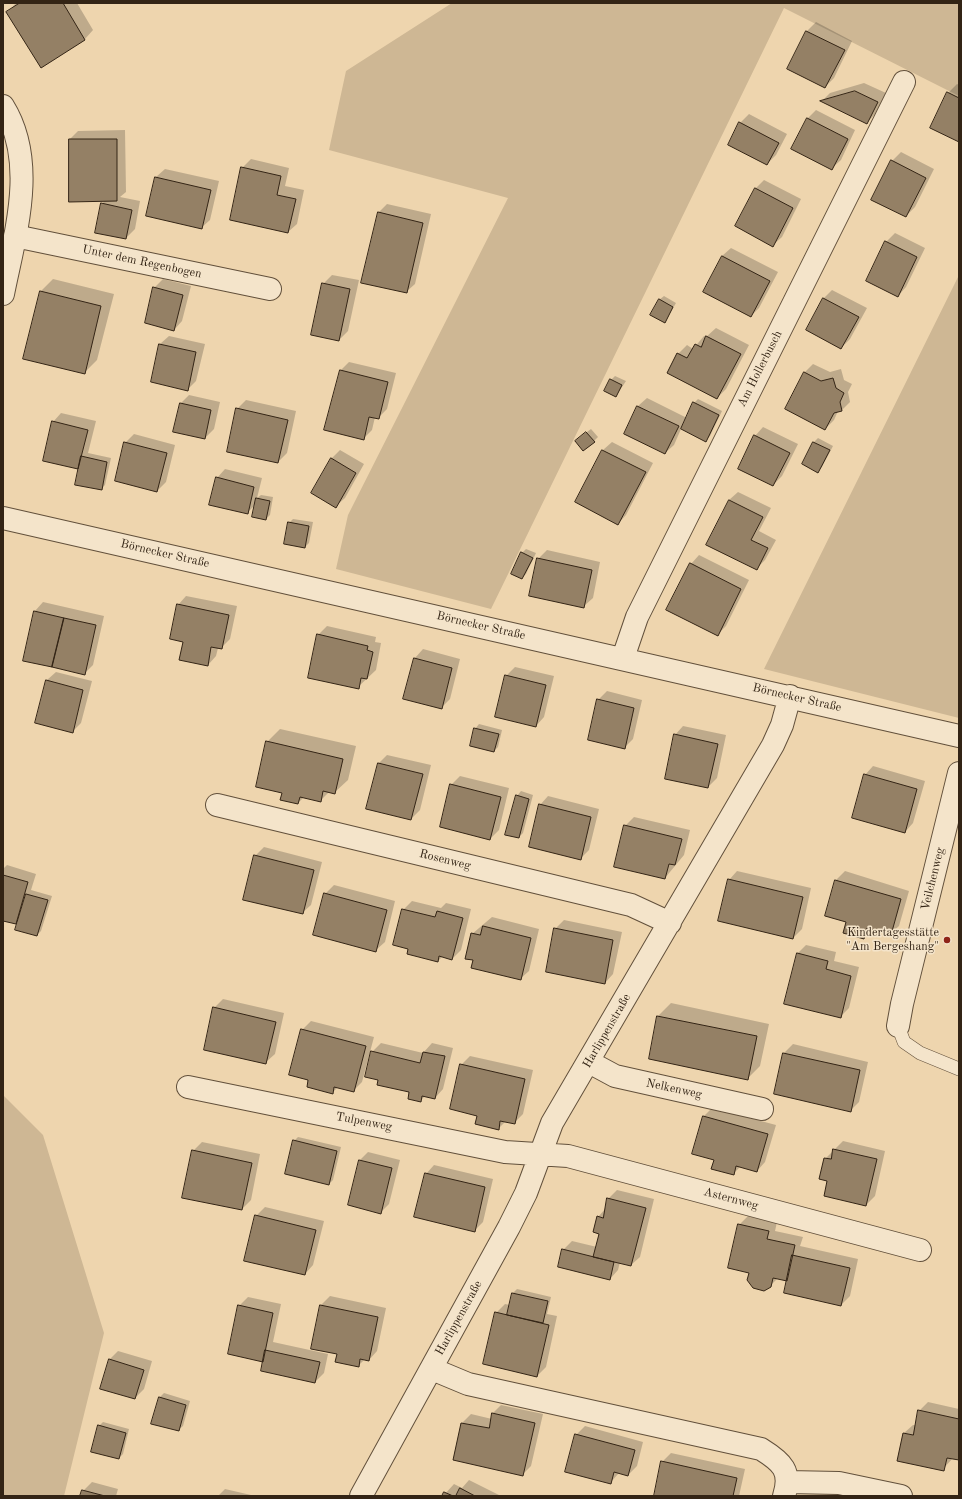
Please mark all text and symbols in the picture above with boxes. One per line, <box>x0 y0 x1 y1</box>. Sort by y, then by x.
street label: Unter dem Regenbogen <box>81 242 203 282</box>
street label: Am Hollerbusch <box>735 328 785 410</box>
street label: Börnecker Straße <box>119 537 211 571</box>
street label: Börnecker Straße <box>435 609 527 643</box>
street label: Börnecker Straße <box>751 681 843 715</box>
street label: Veilchenweg <box>918 846 948 912</box>
street label: Rosenweg <box>418 847 472 873</box>
place label: Kindertagesstätte "Am Bergeshang" <box>846 926 939 954</box>
marker: Kindertagesstätte "Am Bergeshang" <box>942 935 952 945</box>
street label: Harlippenstraße <box>580 991 634 1071</box>
street label: Nelkenweg <box>645 1076 703 1102</box>
street label: Tulpenweg <box>335 1109 393 1135</box>
street label: Asternweg <box>702 1185 760 1213</box>
street label: Harlippenstraße <box>433 1278 485 1358</box>

